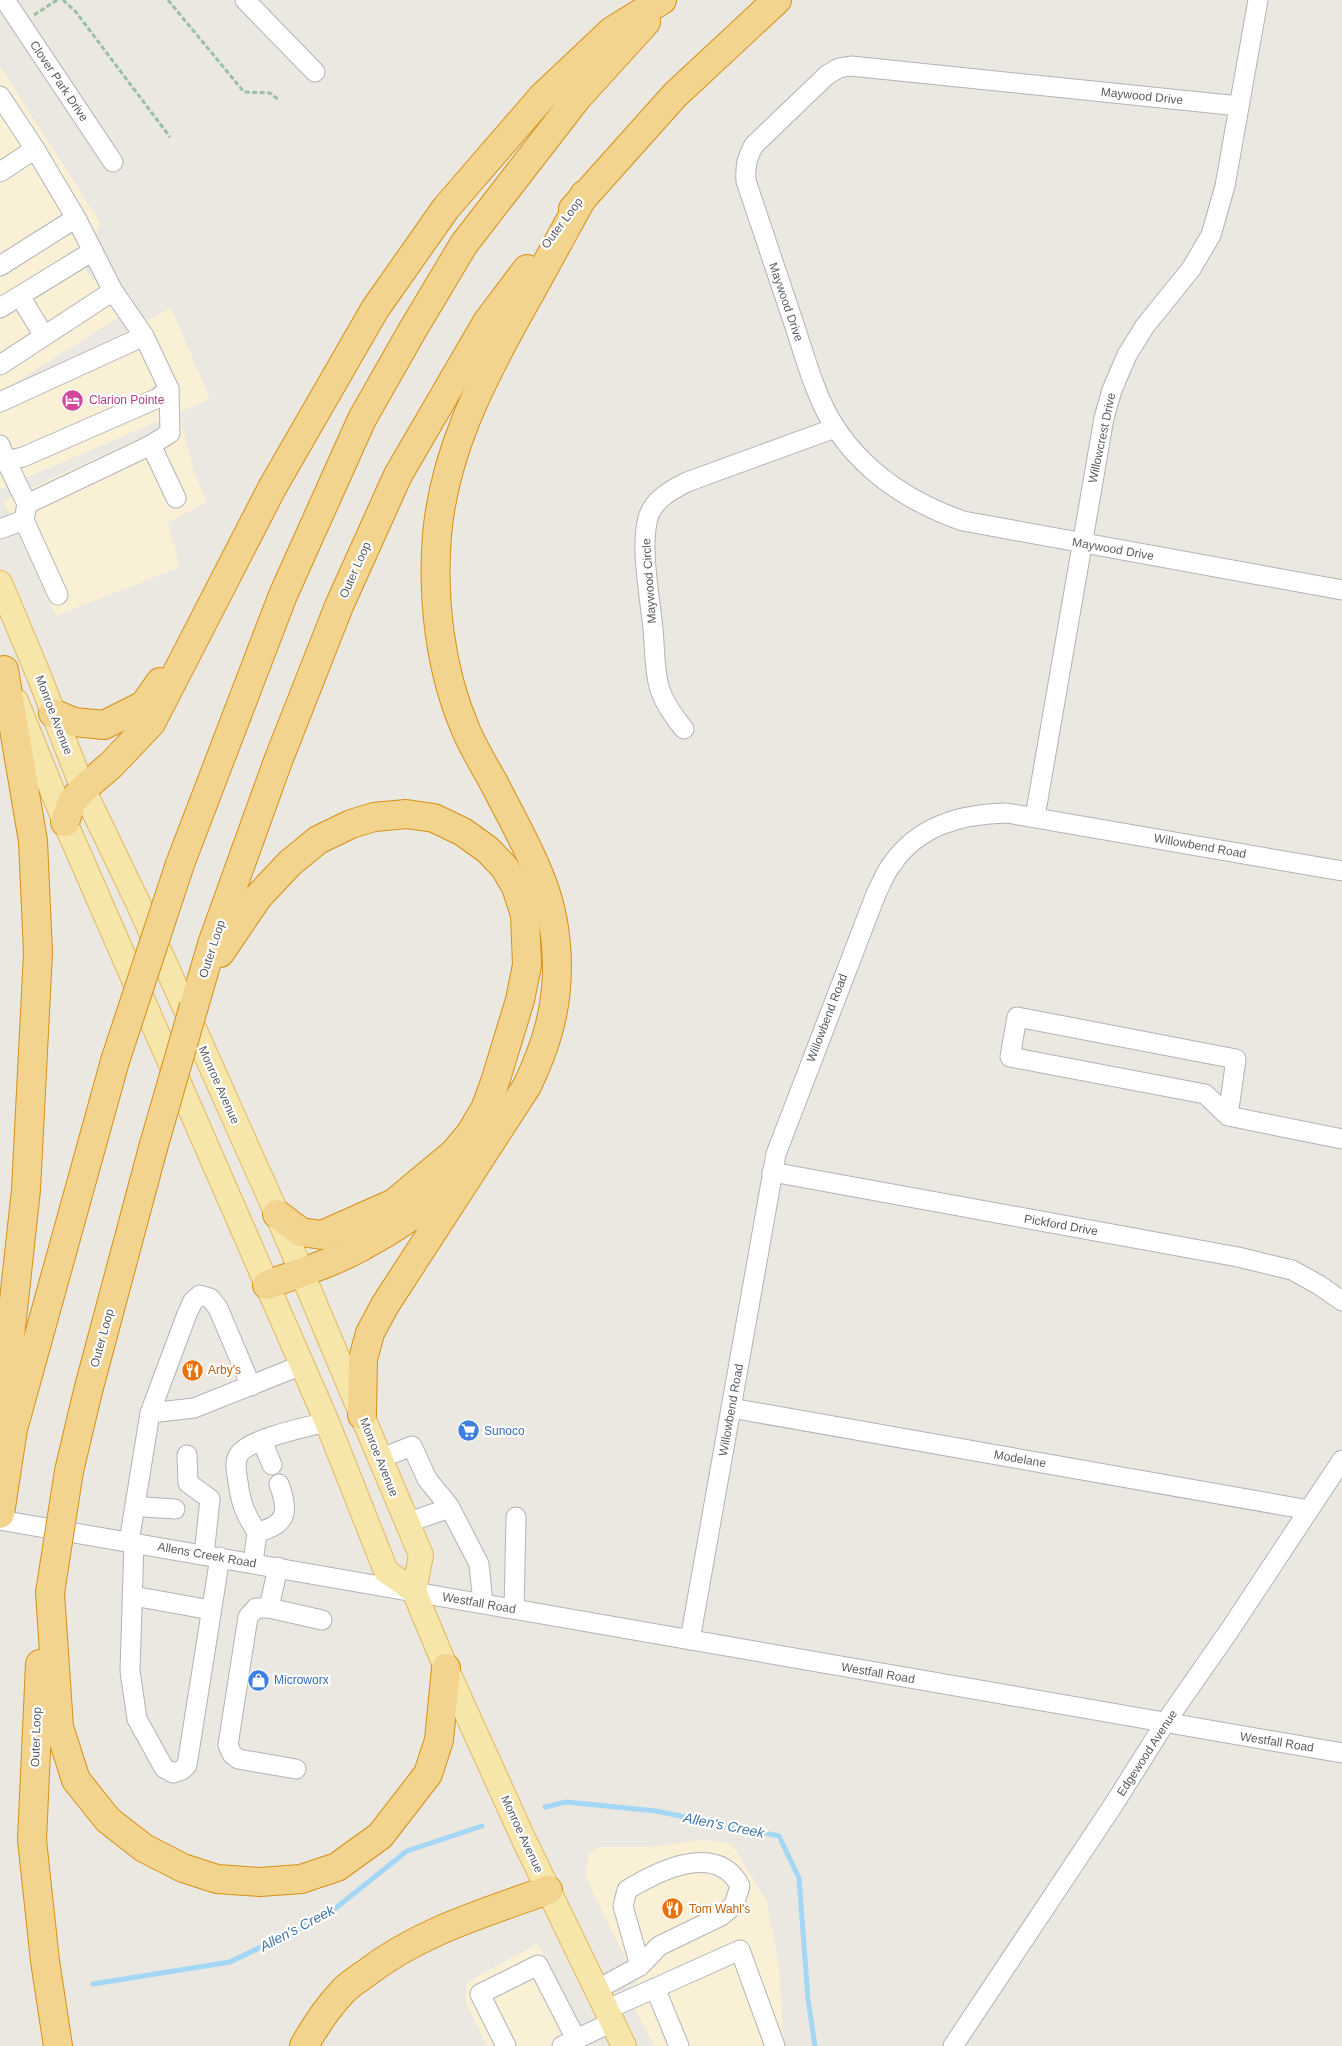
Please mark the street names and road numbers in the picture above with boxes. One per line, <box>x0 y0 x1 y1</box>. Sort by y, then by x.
street label: Clover Park Drive <box>27 38 91 124</box>
street label: Maywood Drive <box>1100 85 1184 107</box>
street label: Outer Loop <box>538 195 586 251</box>
street label: Maywood Drive <box>766 261 806 344</box>
street label: Willowcrest Drive <box>1086 391 1118 484</box>
street label: Maywood Drive <box>1071 535 1155 563</box>
street label: Maywood Circle <box>639 538 659 624</box>
street label: Outer Loop <box>336 539 374 600</box>
street label: Monroe Avenue <box>32 673 76 757</box>
street label: Willowbend Road <box>1153 831 1247 861</box>
street label: Outer Loop <box>196 918 228 980</box>
street label: Willowbend Road <box>804 972 850 1064</box>
street label: Monroe Avenue <box>196 1044 243 1126</box>
street label: Pickford Drive <box>1023 1212 1099 1238</box>
street label: Outer Loop <box>87 1307 117 1369</box>
street label: Willowbend Road <box>716 1363 746 1457</box>
street label: Monroe Avenue <box>357 1416 401 1499</box>
street label: Modelane <box>993 1448 1047 1471</box>
street label: Allens Creek Road <box>157 1539 257 1571</box>
street label: Westfall Road <box>441 1590 517 1616</box>
street label: Westfall Road <box>840 1660 916 1686</box>
street label: Outer Loop <box>28 1706 44 1767</box>
street label: Edgewood Avenue <box>1114 1707 1180 1799</box>
street label: Westfall Road <box>1239 1729 1315 1755</box>
street label: Monroe Avenue <box>498 1793 546 1875</box>

